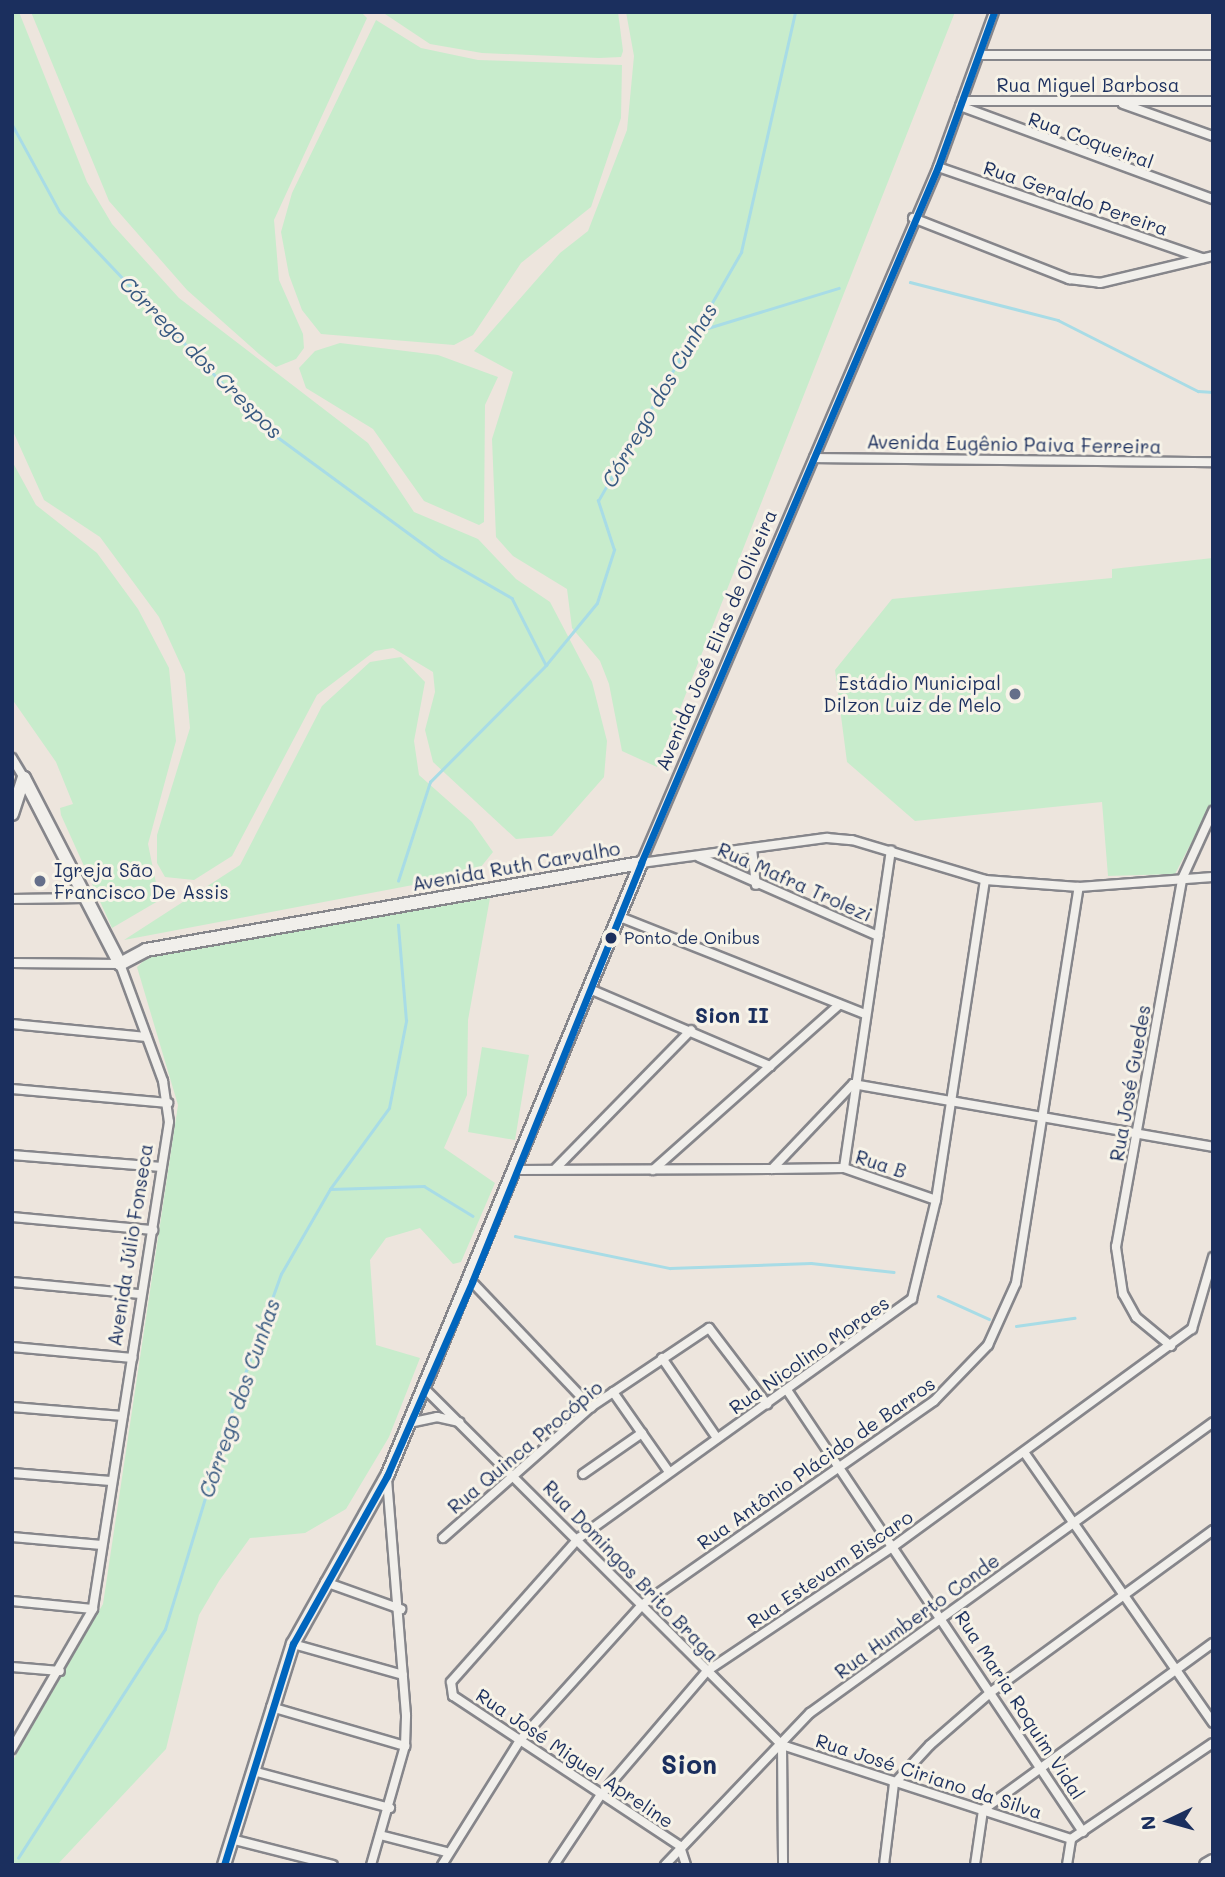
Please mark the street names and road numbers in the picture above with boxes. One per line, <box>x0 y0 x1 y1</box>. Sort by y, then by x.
street label: Rua Miguel Barbosa <box>996 74 1180 96</box>
street label: Rua Coqueiral <box>1025 107 1157 173</box>
street label: Rua Geraldo Pereira <box>981 156 1171 240</box>
street label: Avenida Eugênio Paiva Ferreira <box>866 430 1162 458</box>
street label: Avenida José Elias de Oliveira <box>651 506 781 774</box>
street label: Avenida Ruth Carvalho <box>410 836 622 896</box>
street label: Rua Mafra Trolezi <box>714 838 876 926</box>
street label: Rua José Guedes <box>1105 1003 1155 1163</box>
street label: Avenida Júlio Fonseca <box>103 1142 157 1348</box>
street label: Rua B <box>853 1145 909 1183</box>
street label: Rua Nicolino Moraes <box>725 1291 893 1419</box>
street label: Rua Antônio Plácido de Barros <box>693 1372 939 1554</box>
street label: Rua Quinca Procópio <box>443 1376 607 1518</box>
street label: Rua Domingos Brito Braga <box>538 1476 724 1666</box>
street label: Rua Estevam Biscaro <box>743 1505 917 1633</box>
street label: Rua Humberto Conde <box>830 1549 1004 1683</box>
street label: Rua Maria Roquim Vidal <box>950 1606 1090 1804</box>
street label: Rua José Miguel Apreline <box>472 1683 678 1833</box>
street label: Rua José Ciriano da Silva <box>813 1729 1045 1823</box>

